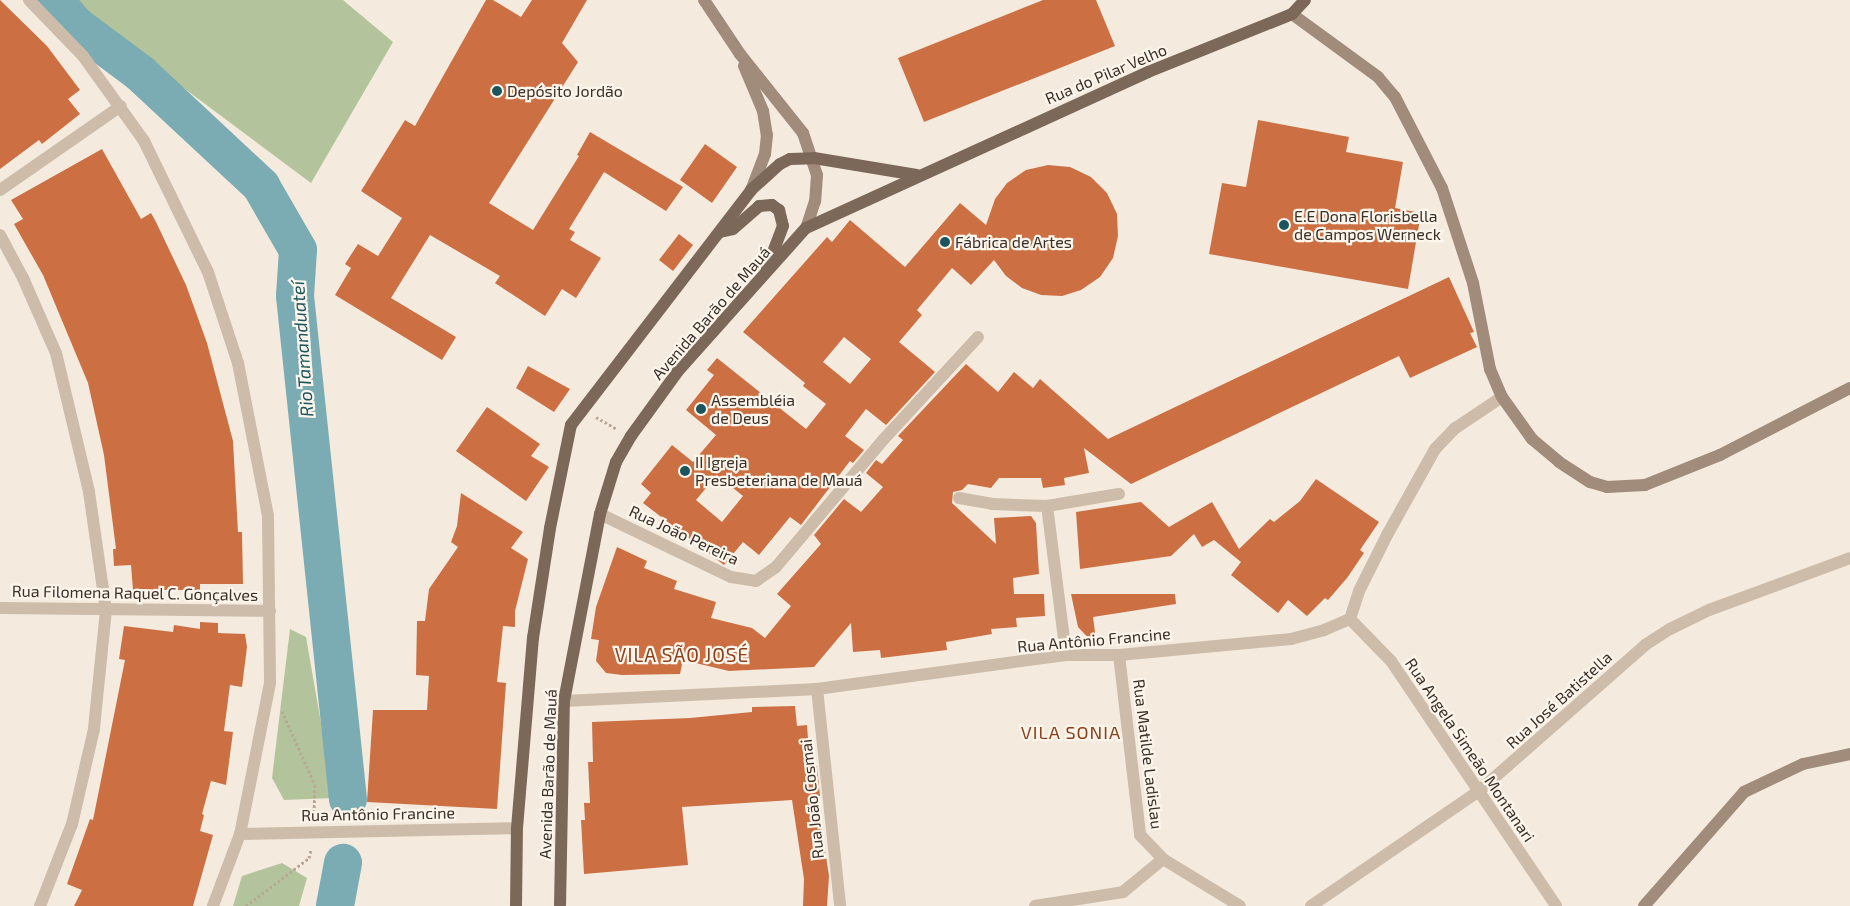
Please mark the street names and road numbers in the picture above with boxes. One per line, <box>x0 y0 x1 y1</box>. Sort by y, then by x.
street label: Rua do Pilar Velho <box>1042 40 1170 108</box>
street label: Avenida Barão de Mauá <box>648 243 774 383</box>
street label: Rua João Pereira <box>626 501 742 569</box>
street label: Rua Filomena Raquel C. Gonçalves <box>11 581 259 605</box>
street label: Rua Antônio Francine <box>1016 624 1172 656</box>
street label: Rua José Batistella <box>1502 647 1616 753</box>
street label: Rua Angela Simeão Montanari <box>1401 654 1539 846</box>
street label: Rua Matilde Ladislau <box>1129 678 1167 830</box>
street label: Avenida Barão de Mauá <box>535 689 561 859</box>
street label: Rua João Cosmai <box>796 738 828 860</box>
street label: Rua Antônio Francine <box>301 803 455 825</box>

